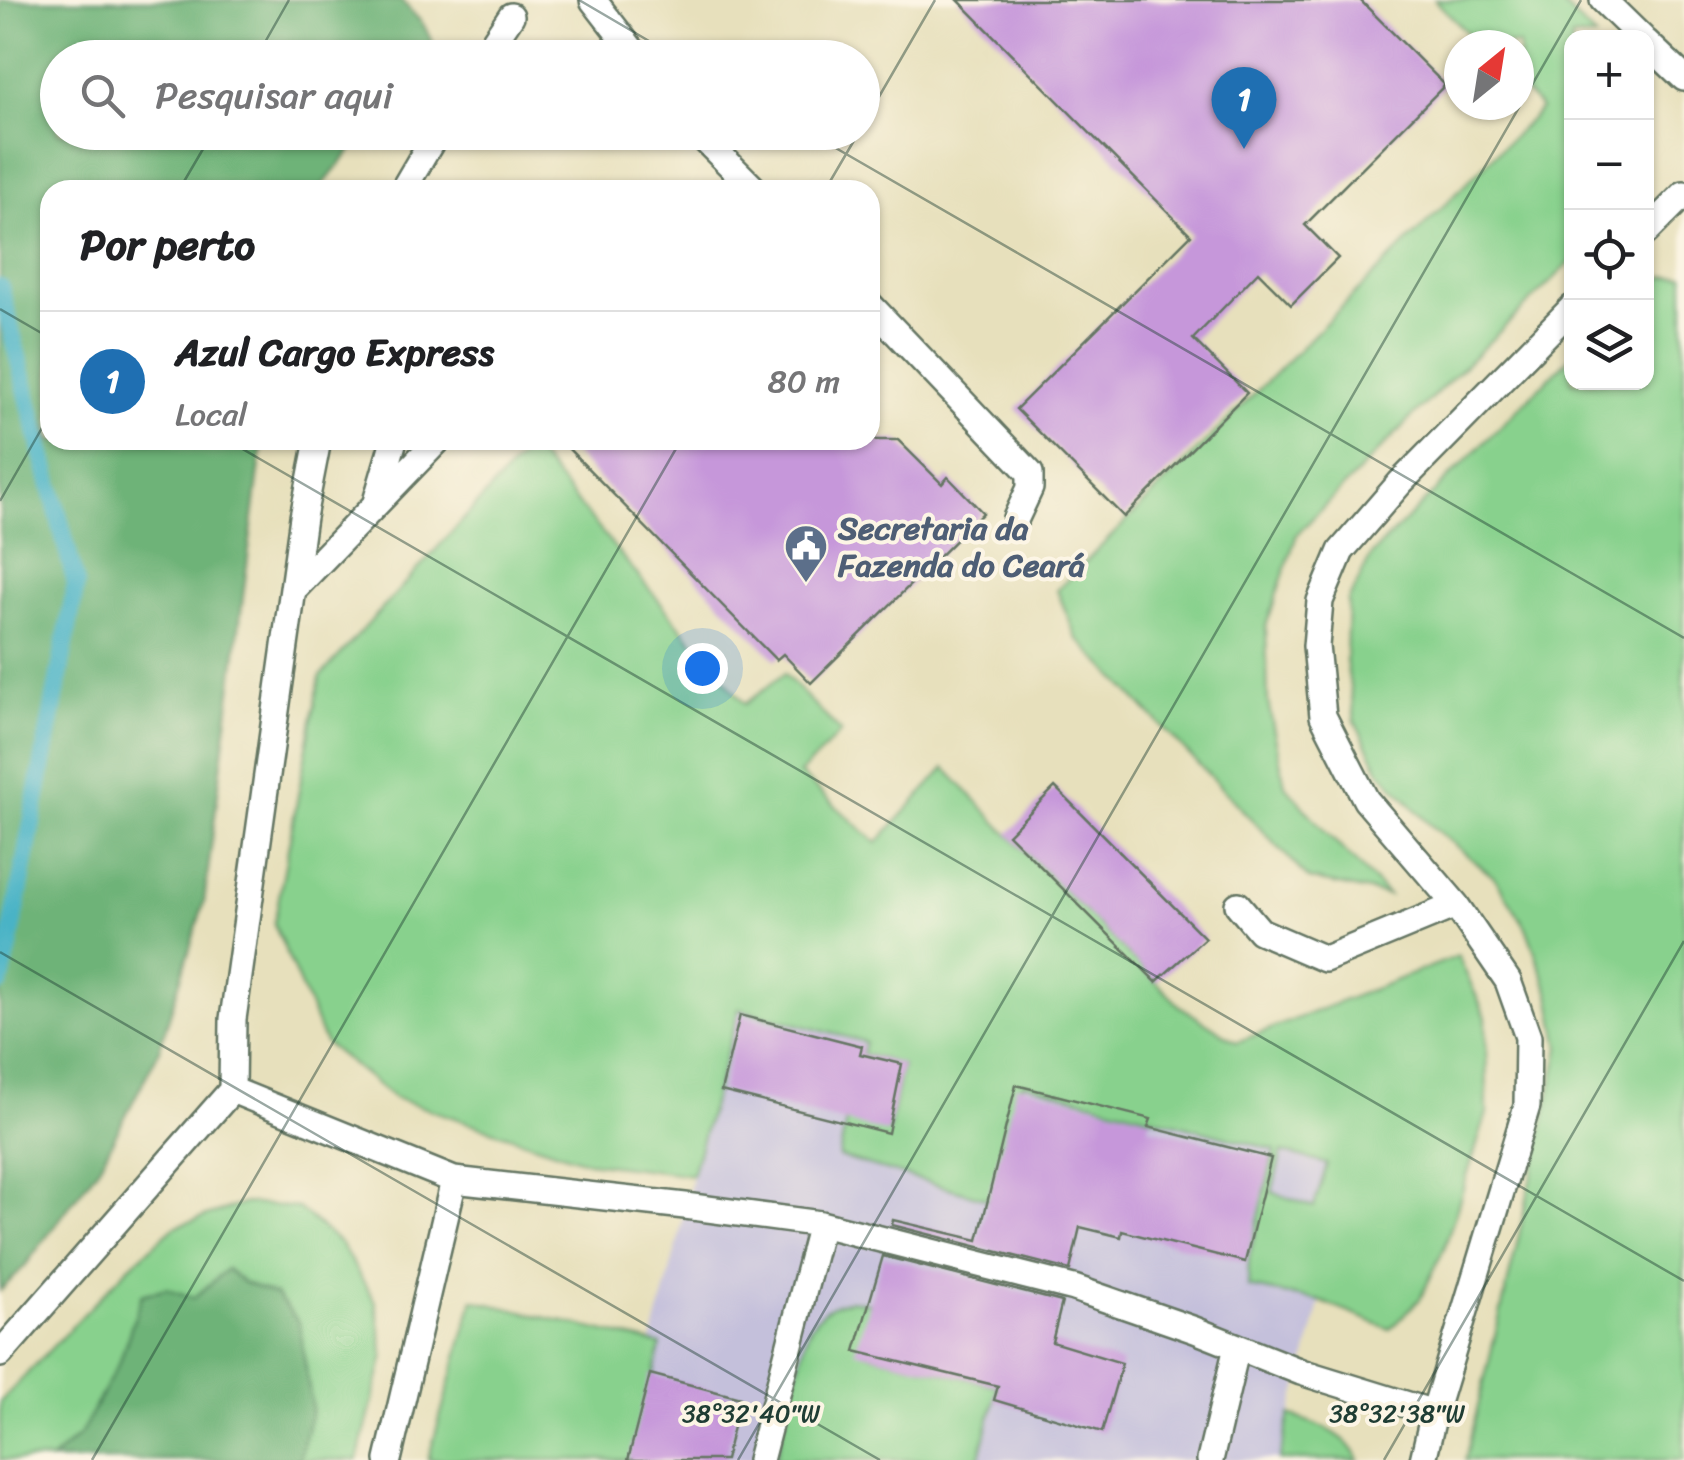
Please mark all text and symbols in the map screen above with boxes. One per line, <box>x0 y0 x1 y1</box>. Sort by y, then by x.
north arrow <box>1444 30 1534 120</box>
map controls <box>1564 30 1654 390</box>
button: + <box>1564 30 1654 120</box>
search box <box>40 40 880 150</box>
text: Pesquisar aqui <box>155 62 393 129</box>
pin: 1 <box>1212 66 1276 149</box>
icon: search <box>75 68 130 123</box>
button: − <box>1564 120 1654 210</box>
text: Por perto <box>80 208 255 282</box>
button: locate <box>1564 210 1654 300</box>
button: layers <box>1564 300 1654 390</box>
text: Azul Cargo Express <box>175 319 494 386</box>
text: 1 <box>106 353 119 410</box>
text: 80 m <box>768 353 840 410</box>
text: Local <box>175 386 247 443</box>
place label: Secretaria da Fazenda do Ceará <box>837 500 1085 594</box>
public building icon: Secretaria da Fazenda do Ceará <box>783 523 829 584</box>
your location <box>677 643 728 694</box>
text: 38°32'40"W <box>682 1391 821 1436</box>
text: 38°32'38"W <box>1329 1391 1465 1436</box>

